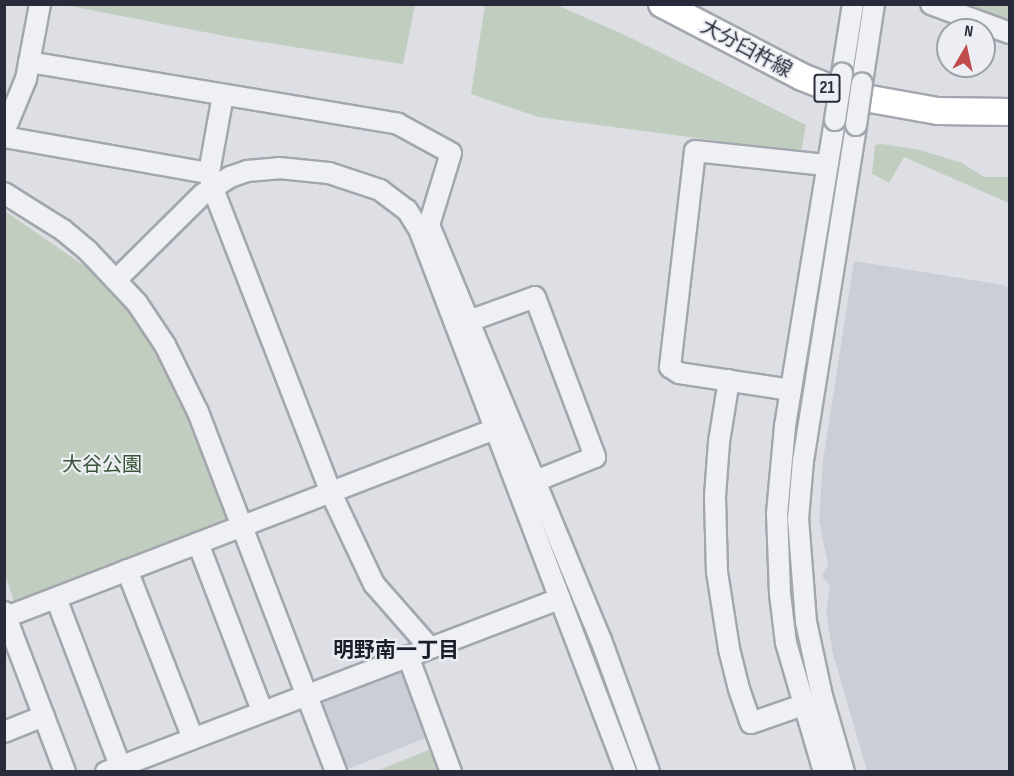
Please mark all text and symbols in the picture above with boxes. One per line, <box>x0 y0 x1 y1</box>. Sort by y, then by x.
street label: 大分臼杵線 <box>696 15 796 83</box>
north arrow <box>936 18 996 78</box>
text: N <box>963 22 974 42</box>
road number: 21 <box>814 73 840 103</box>
park label: 大谷公園 <box>62 453 142 477</box>
district label: 明野南一丁目 <box>333 638 459 664</box>

